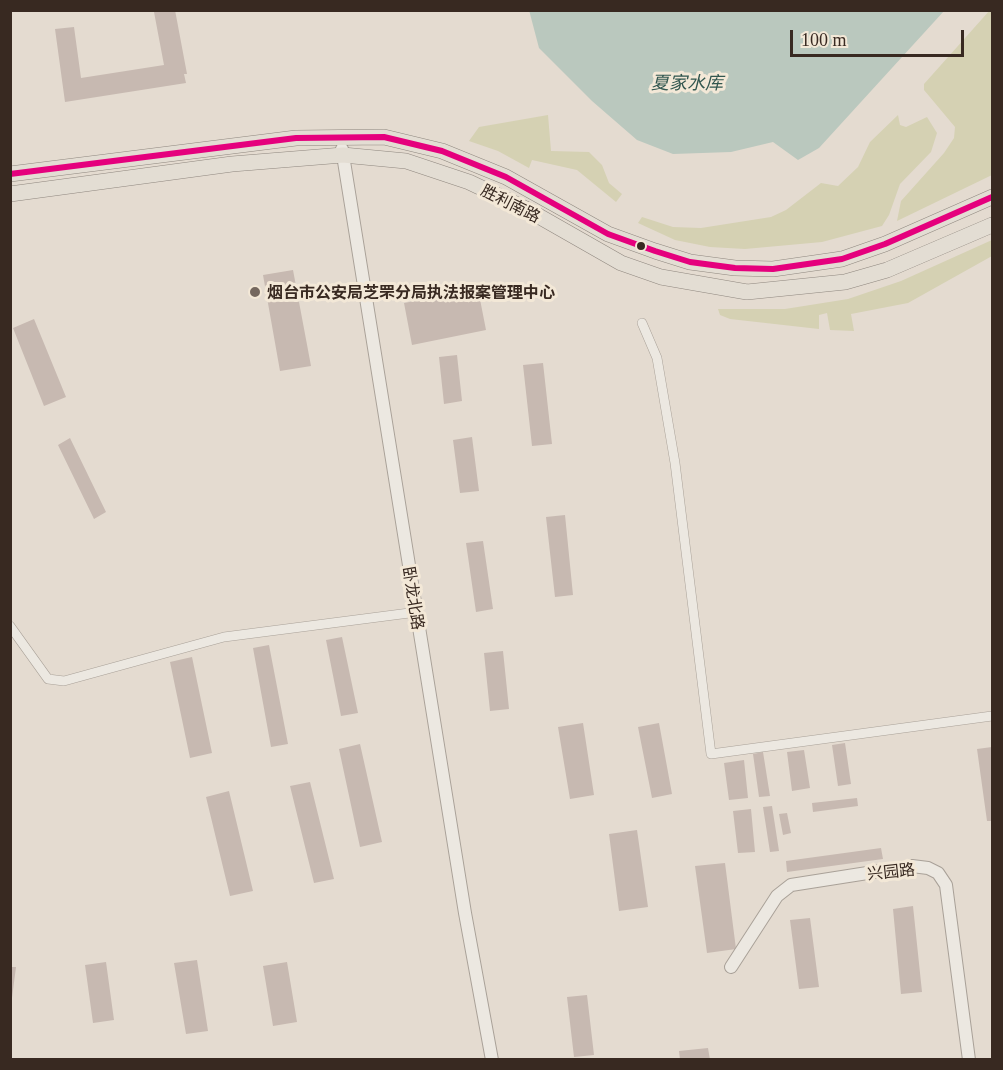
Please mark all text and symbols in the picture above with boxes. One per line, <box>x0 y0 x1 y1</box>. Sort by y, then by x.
scale bar <box>793 18 967 56</box>
text: 100 m <box>801 30 847 50</box>
water label: 夏家水库 <box>651 71 723 93</box>
street label: 胜利南路 <box>478 180 544 226</box>
unlabelled marker <box>635 240 647 252</box>
place label: 烟台市公安局芝罘分局执法报案管理中心 <box>267 282 555 302</box>
marker: 烟台市公安局芝罘分局执法报案管理中心 <box>248 285 262 299</box>
street label: 卧龙北路 <box>400 565 428 631</box>
street label: 兴园路 <box>866 859 916 883</box>

